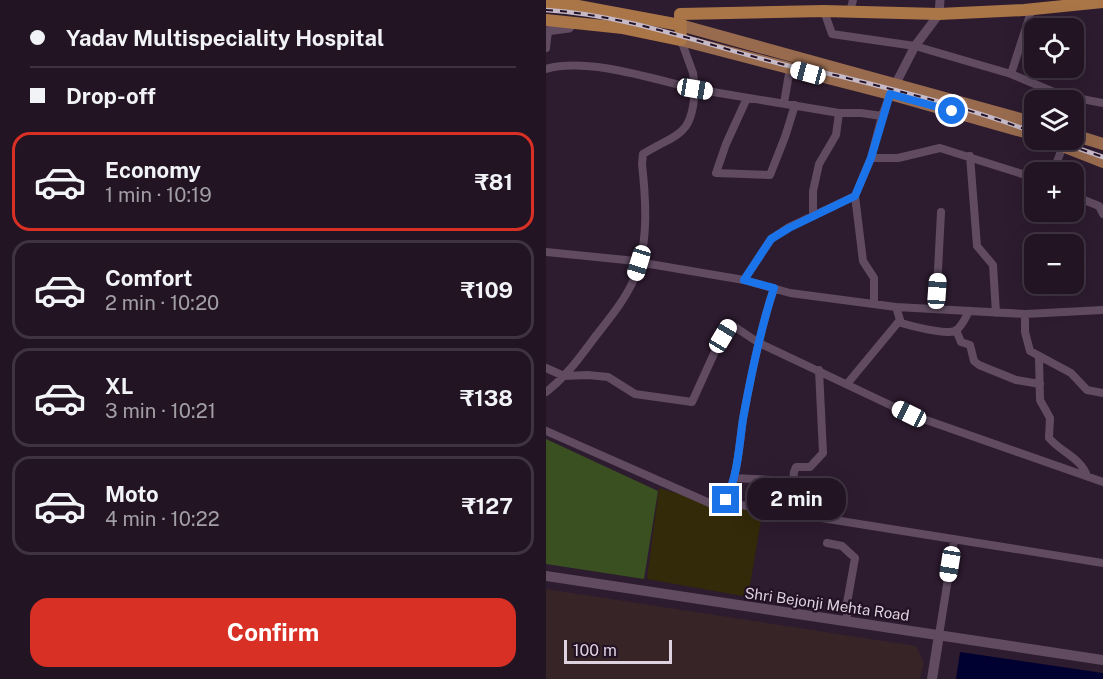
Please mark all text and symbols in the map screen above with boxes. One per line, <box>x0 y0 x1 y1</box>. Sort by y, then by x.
map controls <box>1024 18 1084 294</box>
button: locate <box>1024 18 1084 78</box>
text: Yadav Multispeciality Hospital <box>66 25 384 51</box>
car <box>788 60 828 86</box>
car <box>676 77 714 101</box>
text: Drop-off <box>66 83 156 109</box>
button: layers <box>1024 90 1084 150</box>
route start <box>938 97 965 124</box>
icon: car <box>33 155 87 209</box>
text: Economy <box>105 157 201 183</box>
button: + <box>1024 162 1084 222</box>
text: ₹81 <box>475 169 513 195</box>
text: 1 min · 10:19 <box>105 183 212 207</box>
button: − <box>1024 234 1084 294</box>
car <box>625 243 653 283</box>
icon: car <box>33 263 87 317</box>
text: Comfort <box>105 265 192 291</box>
car <box>927 272 947 310</box>
text: ₹109 <box>461 277 513 303</box>
text: 2 min · 10:20 <box>105 291 219 315</box>
car <box>706 316 740 356</box>
icon: car <box>33 371 87 425</box>
text: XL <box>105 373 133 399</box>
text: ₹138 <box>460 385 513 411</box>
car <box>889 398 929 430</box>
text: 3 min · 10:21 <box>105 399 216 423</box>
icon: car <box>33 479 87 533</box>
callout: 2 min <box>747 479 846 521</box>
text: Moto <box>105 481 159 507</box>
route end <box>712 486 739 513</box>
text: 2 min <box>770 487 823 511</box>
text: ₹127 <box>462 493 513 519</box>
text: 4 min · 10:22 <box>105 507 220 531</box>
car <box>938 545 962 583</box>
street label: Shri Bejonji Mehta Road <box>744 584 910 624</box>
button: Confirm <box>30 598 516 667</box>
scale bar <box>564 637 672 664</box>
text: 100 m <box>573 641 617 660</box>

